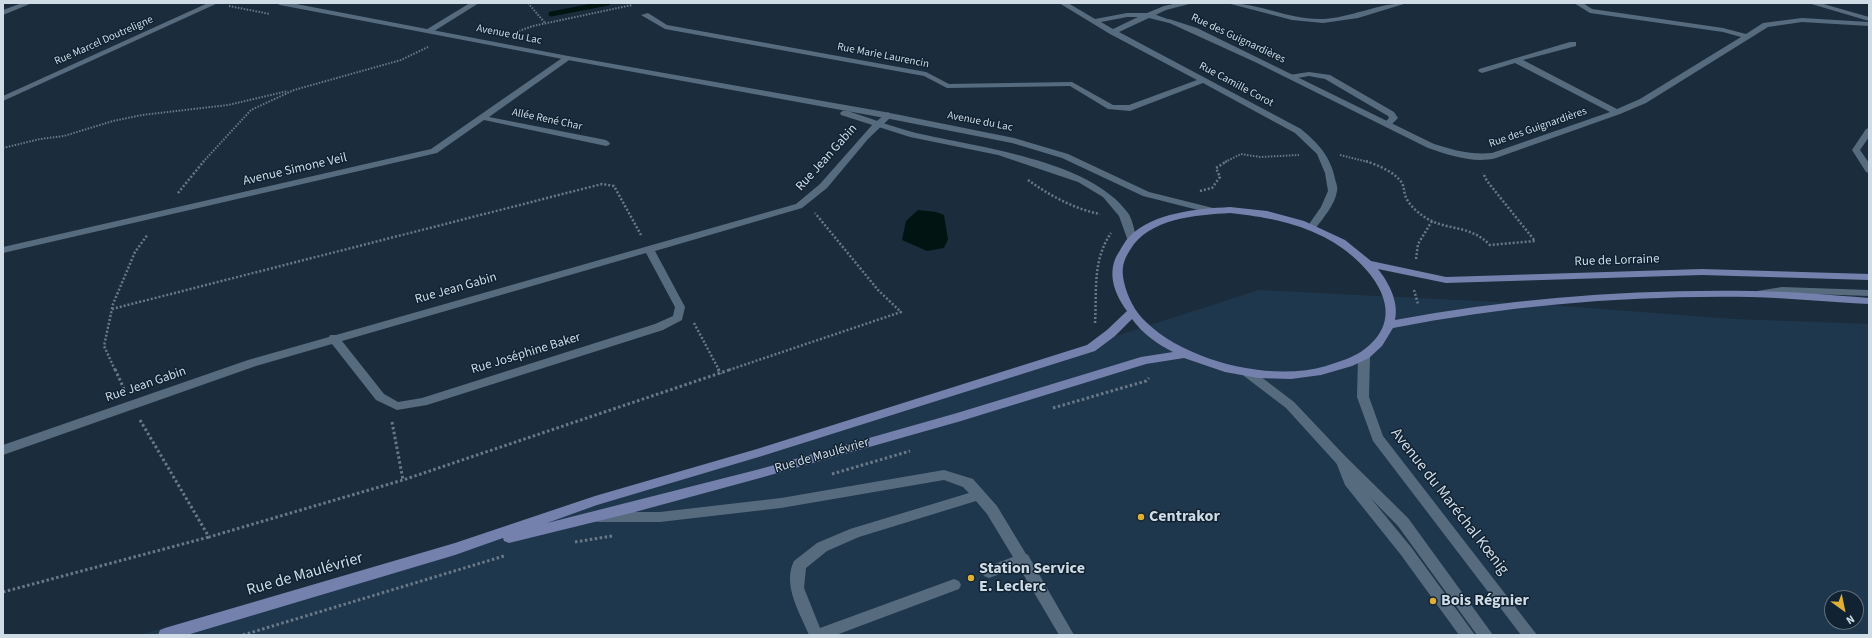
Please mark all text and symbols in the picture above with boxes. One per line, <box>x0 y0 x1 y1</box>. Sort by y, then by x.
street label: Rue des Guignardières <box>1189 11 1287 67</box>
street label: Rue Marcel Doutreligne <box>53 13 155 69</box>
street label: Avenue du Lac <box>475 22 543 48</box>
street label: Rue Marie Laurencin <box>836 41 930 71</box>
street label: Rue Camille Corot <box>1197 60 1275 110</box>
street label: Rue des Guignardières <box>1487 105 1589 151</box>
street label: Allée René Char <box>511 106 583 134</box>
street label: Avenue du Lac <box>946 109 1014 135</box>
street label: Rue Jean Gabin <box>793 121 861 195</box>
street label: Avenue Simone Veil <box>241 150 349 190</box>
street label: Rue de Lorraine <box>1574 252 1660 270</box>
street label: Rue Jean Gabin <box>413 270 499 308</box>
street label: Rue Joséphine Baker <box>469 330 583 378</box>
street label: Rue Jean Gabin <box>104 364 188 406</box>
street label: Avenue du Maréchal Kœnig <box>1386 425 1512 579</box>
street label: Rue de Maulévrier <box>773 435 871 477</box>
place label: Centrakor <box>1149 507 1220 527</box>
marker: Centrakor <box>1136 512 1146 522</box>
street label: Rue de Maulévrier <box>245 549 365 601</box>
place label: Station Service E. Leclerc <box>979 559 1085 597</box>
marker: Station Service E. Leclerc <box>966 573 976 583</box>
north arrow <box>1824 590 1864 630</box>
place label: Bois Régnier <box>1441 591 1529 611</box>
marker: Bois Régnier <box>1428 596 1438 606</box>
text: N <box>1843 611 1857 628</box>

